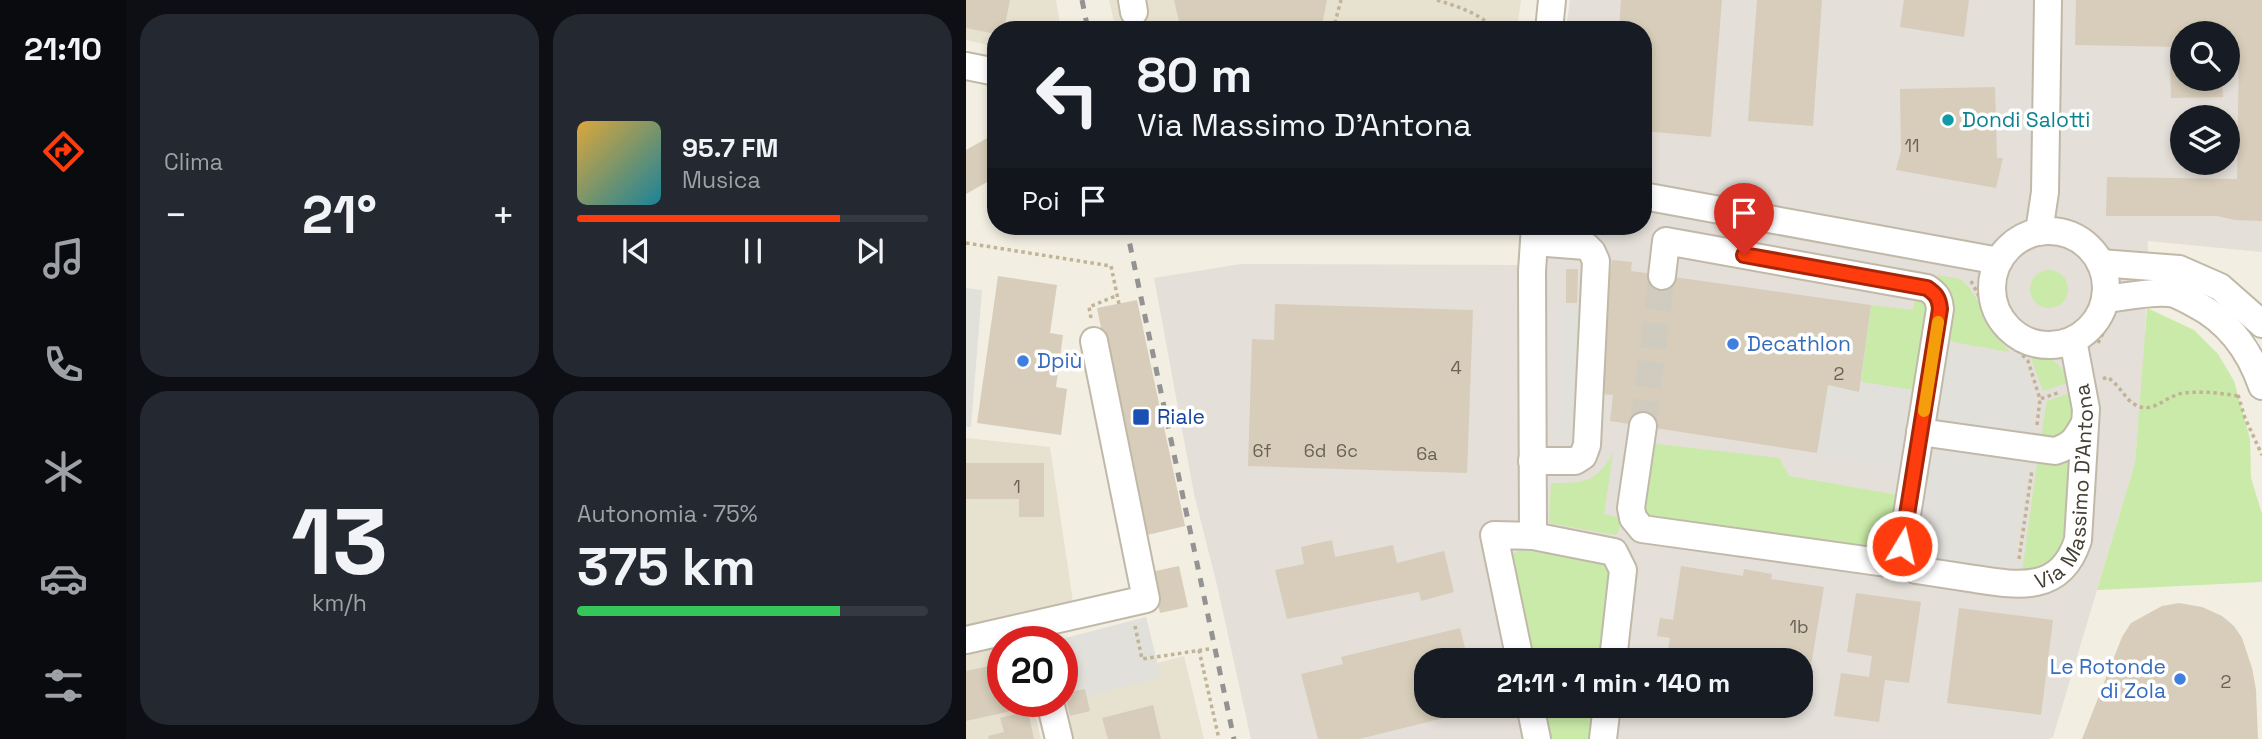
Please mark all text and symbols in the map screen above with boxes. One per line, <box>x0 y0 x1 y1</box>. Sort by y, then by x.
map controls <box>2170 21 2240 175</box>
button: search <box>2170 21 2240 91</box>
text: 21:10 <box>24 29 102 69</box>
text: 80 m <box>1137 44 1252 106</box>
icon: left <box>1022 49 1113 140</box>
text: Via Massimo D'Antona <box>1137 105 1472 145</box>
button: layers <box>2170 105 2240 175</box>
place label: Dondi Salotti <box>1962 106 2090 133</box>
marker: Dondi Salotti <box>1940 112 1956 128</box>
icon: directions <box>39 127 88 176</box>
text: 95.7 FM <box>682 131 778 165</box>
house number: 11 <box>1904 134 1920 157</box>
text: Clima <box>164 147 223 177</box>
text: Musica <box>682 165 761 195</box>
text: 21° <box>302 182 377 248</box>
icon: arrive <box>1074 182 1112 220</box>
pin <box>1714 183 1774 255</box>
text: Poi <box>1022 184 1060 218</box>
text: − <box>164 191 188 239</box>
text: + <box>491 191 515 239</box>
icon: arrive <box>1725 194 1763 232</box>
icon: previous <box>617 232 655 270</box>
icon: pause <box>734 232 772 270</box>
icon: next <box>851 232 889 270</box>
icon: music <box>39 234 88 283</box>
place label: Decathlon <box>1747 330 1851 357</box>
marker: Decathlon <box>1725 336 1741 352</box>
icon: phone <box>39 340 88 389</box>
place label: Dpiù <box>1037 347 1082 374</box>
marker: Dpiù <box>1015 353 1031 369</box>
house number: 4 <box>1450 356 1462 379</box>
house number: 2 <box>1834 362 1844 385</box>
street label: Via Massimo D'Antona <box>2031 382 2099 595</box>
place label: Riale <box>1157 403 1205 430</box>
marker: Riale <box>1131 407 1151 427</box>
house number: 6f <box>1253 439 1272 462</box>
house number: 6d <box>1304 439 1326 462</box>
house number: 6c <box>1336 439 1358 462</box>
house number: 6a <box>1416 442 1438 465</box>
icon: climate <box>39 447 88 496</box>
house number: 1 <box>1013 475 1021 498</box>
text: 13 <box>291 484 388 601</box>
text: Autonomia · 75% <box>577 499 758 529</box>
position arrow <box>1865 509 1939 583</box>
text: 375 km <box>577 534 756 600</box>
icon: car <box>39 554 88 603</box>
text: km/h <box>312 588 367 618</box>
house number: 1b <box>1789 615 1809 638</box>
speed limit sign: 20 <box>987 626 1078 717</box>
place label: Le Rotonde di Zola <box>2050 653 2166 704</box>
icon: filters <box>39 661 88 710</box>
text: 21:11 · 1 min · 140 m <box>1497 666 1730 700</box>
house number: 2 <box>2221 670 2231 693</box>
marker: Le Rotonde di Zola <box>2172 671 2188 687</box>

